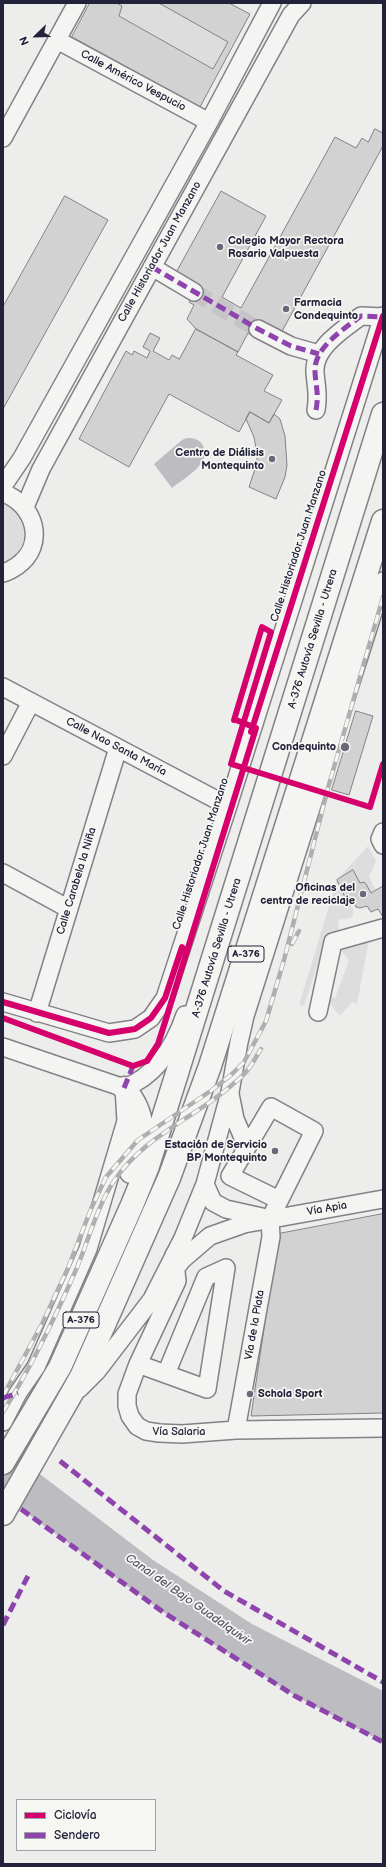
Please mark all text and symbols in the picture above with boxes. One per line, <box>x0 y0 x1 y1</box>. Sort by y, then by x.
north arrow <box>16 16 56 56</box>
text: N <box>17 35 32 47</box>
street label: Calle Américo Vespucio <box>78 48 188 114</box>
street label: Calle Historiador Juan Manzano <box>116 179 204 325</box>
place label: Colegio Mayor Rectora Rosario Valpuesta <box>228 234 344 260</box>
marker: Colegio Mayor Rectora Rosario Valpuesta <box>215 242 225 252</box>
place label: Farmacia Condequinto <box>294 296 358 322</box>
marker: Farmacia Condequinto <box>281 304 291 314</box>
place label: Centro de Diálisis Montequinto <box>175 446 264 472</box>
marker: Centro de Diálisis Montequinto <box>267 454 277 464</box>
street label: Calle Historiador Juan Manzano <box>268 468 330 624</box>
street label: A-376 Autovía Sevilla - Utrera <box>285 568 341 710</box>
street label: Calle Nao Santa María <box>63 715 169 779</box>
place label: Condequinto <box>272 740 336 754</box>
marker: Condequinto <box>339 741 351 753</box>
street label: Calle Historiador Juan Manzano <box>170 776 232 932</box>
street label: Calle Carabela la Niña <box>54 826 100 936</box>
street label: A-376 Autovía Sevilla - Utrera <box>189 877 245 1019</box>
place label: Oficinas del centro de reciclaje <box>260 881 355 907</box>
marker: Oficinas del centro de reciclaje <box>358 889 368 899</box>
road number: A-376 <box>228 946 264 962</box>
place label: Estación de Servicio BP Montequinto <box>165 1138 267 1164</box>
marker: Estación de Servicio BP Montequinto <box>270 1146 280 1156</box>
street label: Vía Apia <box>306 1199 348 1219</box>
street label: Vía de la Plata <box>242 1289 268 1361</box>
road number: A-376 <box>63 1312 99 1328</box>
place label: Schola Sport <box>258 1387 323 1401</box>
marker: Schola Sport <box>245 1389 255 1399</box>
street label: Vía Salaria <box>153 1425 205 1439</box>
water label: Canal del Bajo Guadalquivir <box>122 1551 254 1649</box>
legend <box>16 1799 156 1851</box>
text: Ciclovía <box>54 1808 96 1823</box>
text: Sendero <box>54 1828 100 1843</box>

